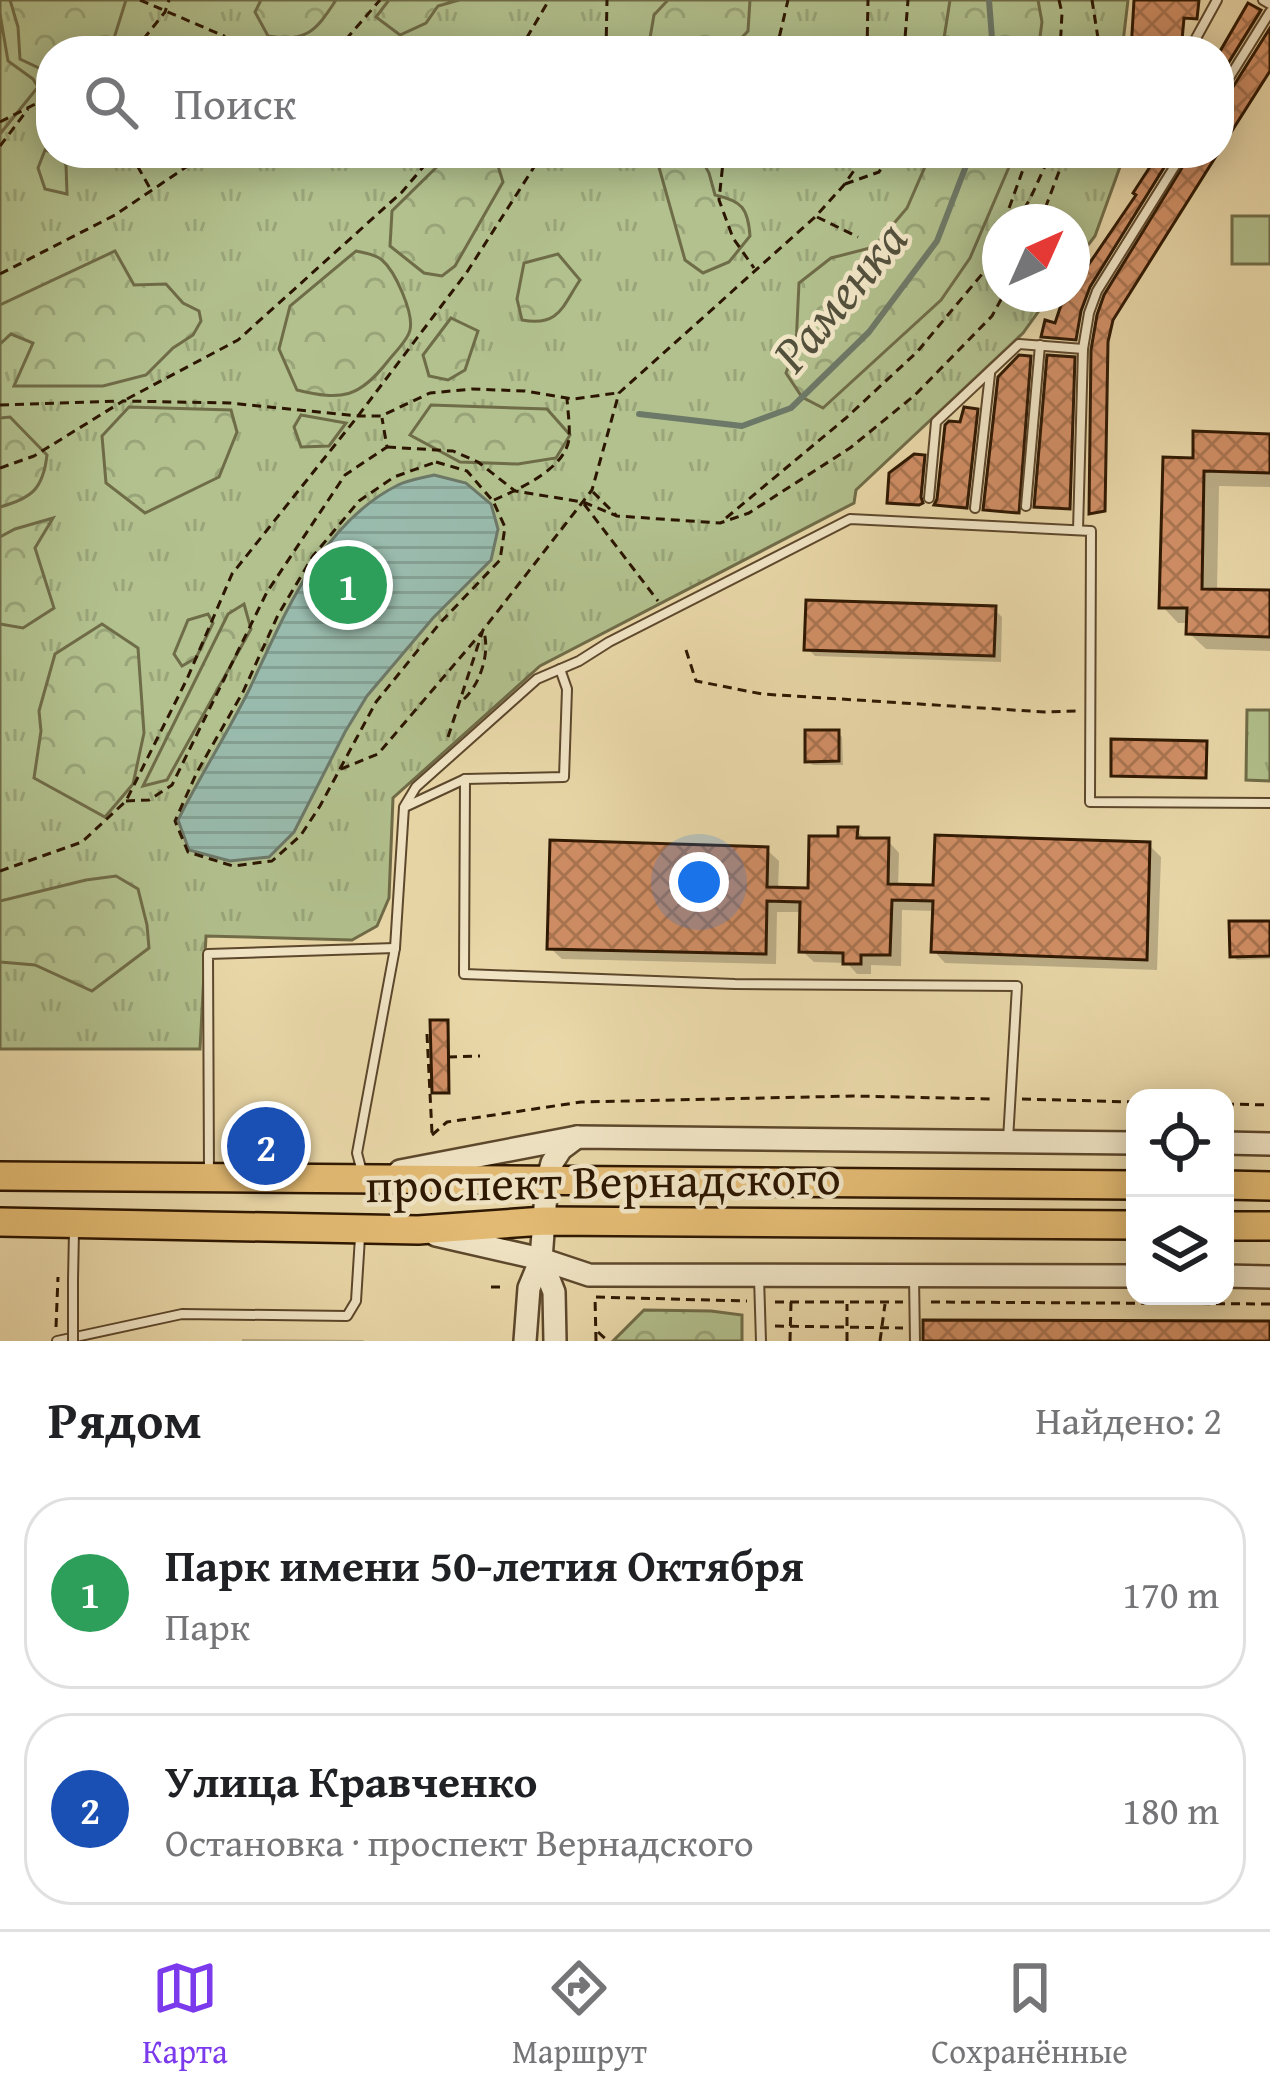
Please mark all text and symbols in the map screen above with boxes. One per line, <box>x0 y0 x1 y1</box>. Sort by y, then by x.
search box <box>36 36 1234 168</box>
icon: search <box>78 69 144 135</box>
text: Поиск <box>174 70 296 135</box>
water label: Раменка <box>752 203 925 388</box>
north arrow <box>982 204 1090 312</box>
pin: 1 <box>309 540 387 630</box>
your location <box>669 852 729 912</box>
map controls <box>1126 1089 1234 1305</box>
button: locate <box>1126 1089 1234 1197</box>
pin: 2 <box>227 1101 305 1191</box>
street label: проспект Вернадского <box>365 1141 841 1220</box>
button: layers <box>1126 1197 1234 1305</box>
text: Рядом <box>48 1382 202 1457</box>
text: Найдено: 2 <box>1035 1391 1222 1448</box>
text: Парк имени 50-летия Октября <box>165 1532 804 1597</box>
text: 1 <box>80 1565 100 1622</box>
text: 170 m <box>1122 1565 1219 1622</box>
text: Парк <box>165 1597 250 1654</box>
text: Улица Кравченко <box>165 1748 537 1813</box>
text: 2 <box>80 1781 100 1838</box>
text: 180 m <box>1122 1781 1219 1838</box>
text: Остановка · проспект Вернадского <box>165 1813 754 1870</box>
tab: Карта <box>142 1955 228 2075</box>
tab: Маршрут <box>512 1955 647 2075</box>
tab: Сохранённые <box>931 1955 1128 2075</box>

